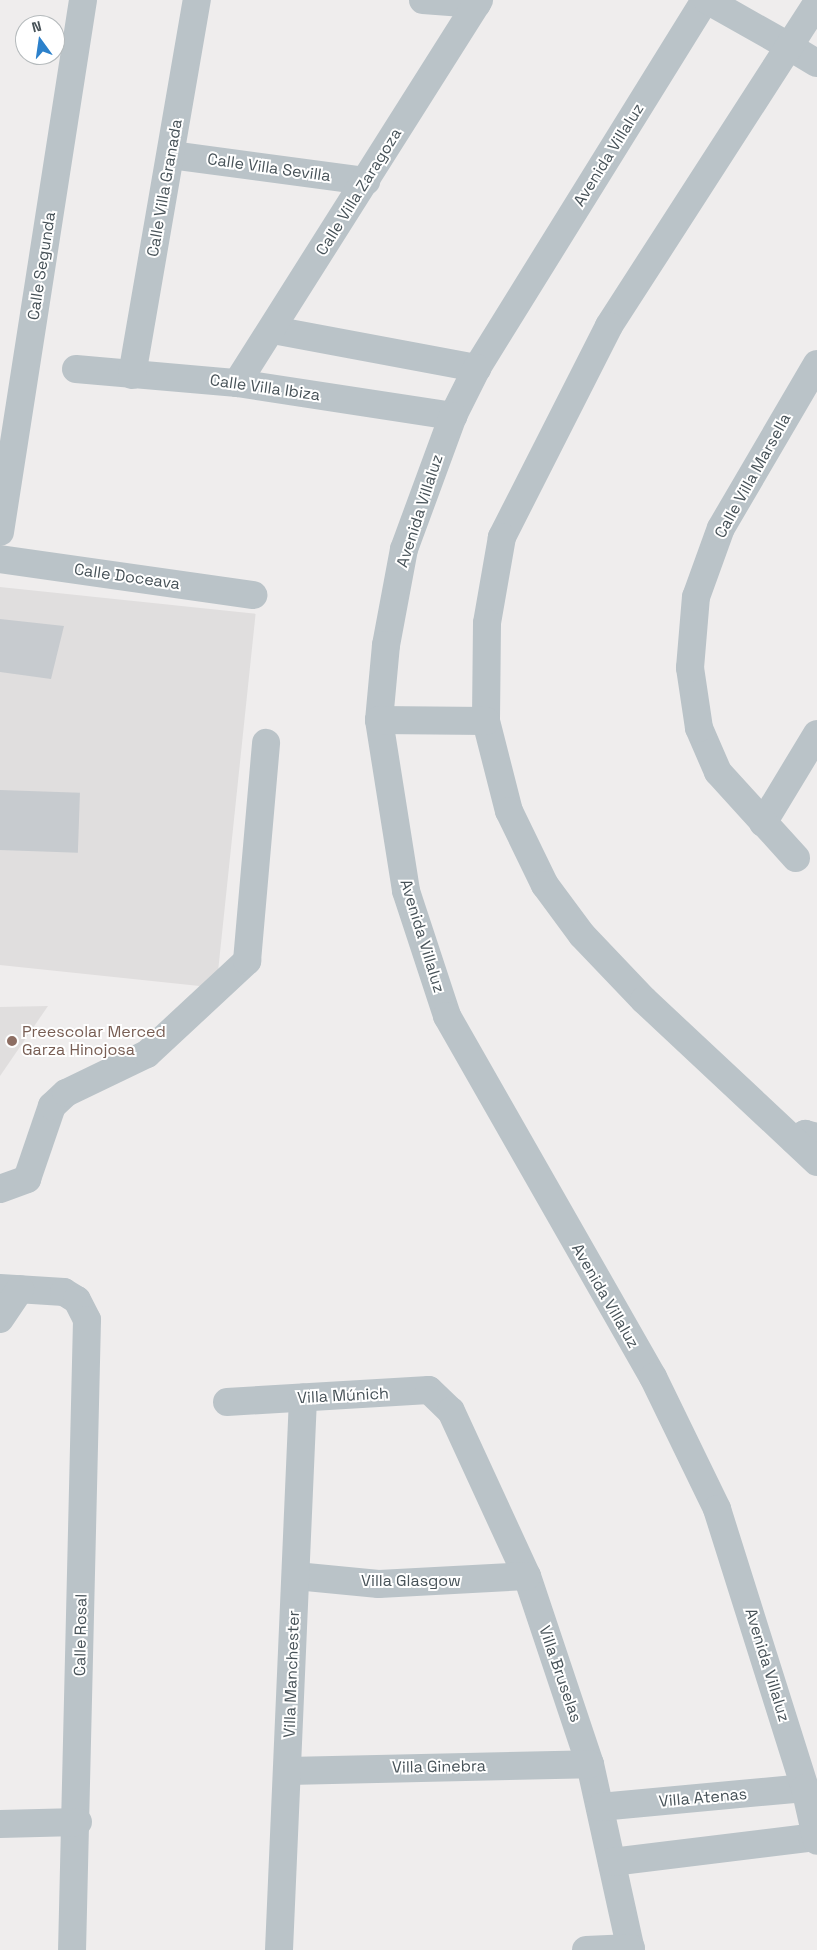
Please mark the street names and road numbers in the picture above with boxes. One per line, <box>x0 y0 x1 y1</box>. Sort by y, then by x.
street label: Avenida Villaluz <box>570 100 648 210</box>
street label: Calle Villa Granada <box>143 118 187 258</box>
street label: Calle Villa Zaragoza <box>312 125 406 259</box>
street label: Calle Villa Sevilla <box>206 150 332 186</box>
street label: Calle Segunda <box>24 210 60 322</box>
street label: Calle Villa Ibiza <box>208 371 322 405</box>
street label: Calle Villa Marsella <box>711 410 795 542</box>
street label: Avenida Villaluz <box>393 452 447 570</box>
street label: Calle Doceava <box>73 560 181 594</box>
street label: Avenida Villaluz <box>396 877 448 995</box>
street label: Avenida Villaluz <box>567 1240 643 1352</box>
street label: Villa Múnich <box>297 1384 389 1408</box>
street label: Villa Glasgow <box>361 1571 461 1591</box>
street label: Calle Rosal <box>71 1594 91 1676</box>
street label: Avenida Villaluz <box>741 1606 793 1724</box>
street label: Villa Manchester <box>280 1610 304 1738</box>
street label: Villa Bruselas <box>535 1623 585 1725</box>
street label: Villa Ginebra <box>392 1757 486 1777</box>
street label: Villa Atenas <box>658 1785 748 1811</box>

